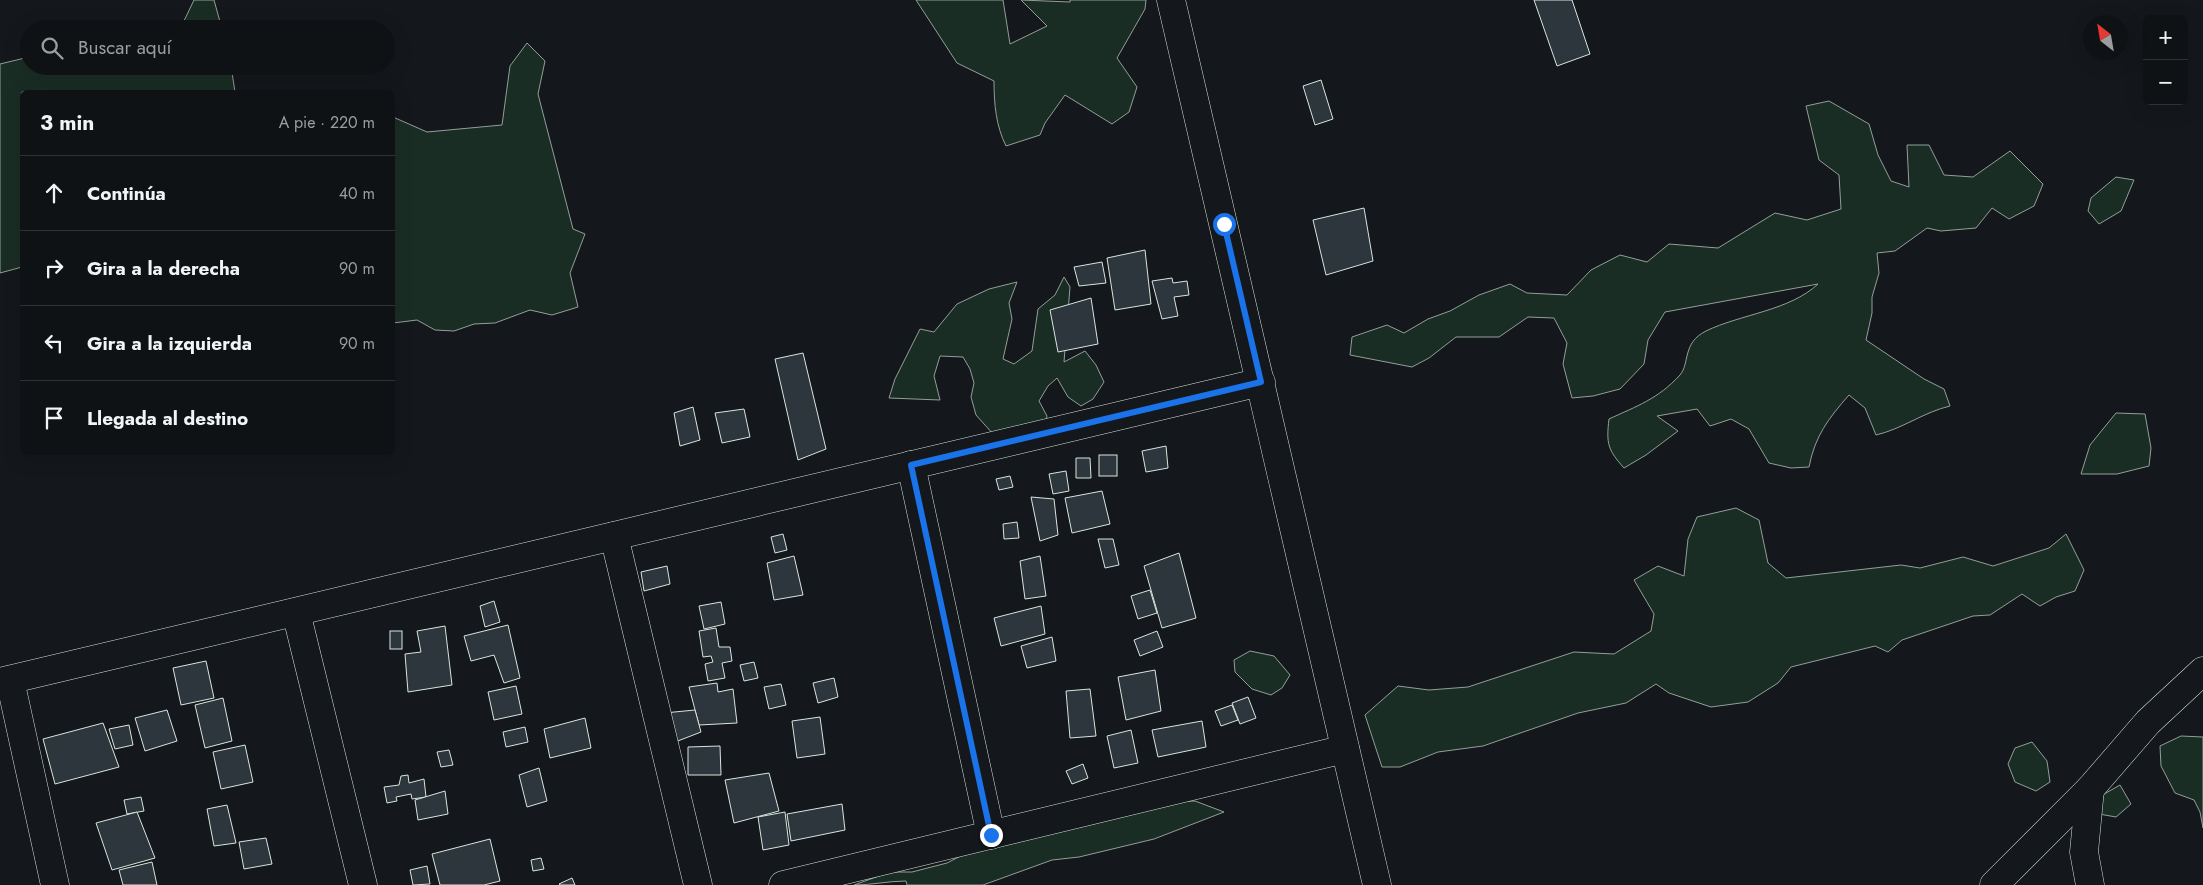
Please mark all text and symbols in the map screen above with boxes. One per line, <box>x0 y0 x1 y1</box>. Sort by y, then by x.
north arrow <box>2083 15 2128 60</box>
map controls <box>2143 15 2188 105</box>
button: + <box>2143 15 2188 60</box>
search box <box>20 20 395 75</box>
icon: search <box>38 34 66 62</box>
text: Buscar aquí <box>78 34 172 61</box>
button: − <box>2143 60 2188 105</box>
text: 3 min <box>40 108 94 138</box>
text: A pie · 220 m <box>279 111 375 134</box>
icon: ahead <box>40 179 68 207</box>
text: Continúa <box>87 180 166 207</box>
text: 40 m <box>339 182 375 205</box>
route start <box>1213 213 1236 236</box>
icon: right <box>40 254 68 282</box>
text: Gira a la derecha <box>87 255 240 282</box>
text: 90 m <box>339 257 375 280</box>
icon: left <box>40 329 68 357</box>
text: Gira a la izquierda <box>87 330 252 357</box>
text: 90 m <box>339 332 375 355</box>
icon: arrive <box>40 404 68 432</box>
text: Llegada al destino <box>87 405 248 432</box>
route end <box>980 824 1003 847</box>

